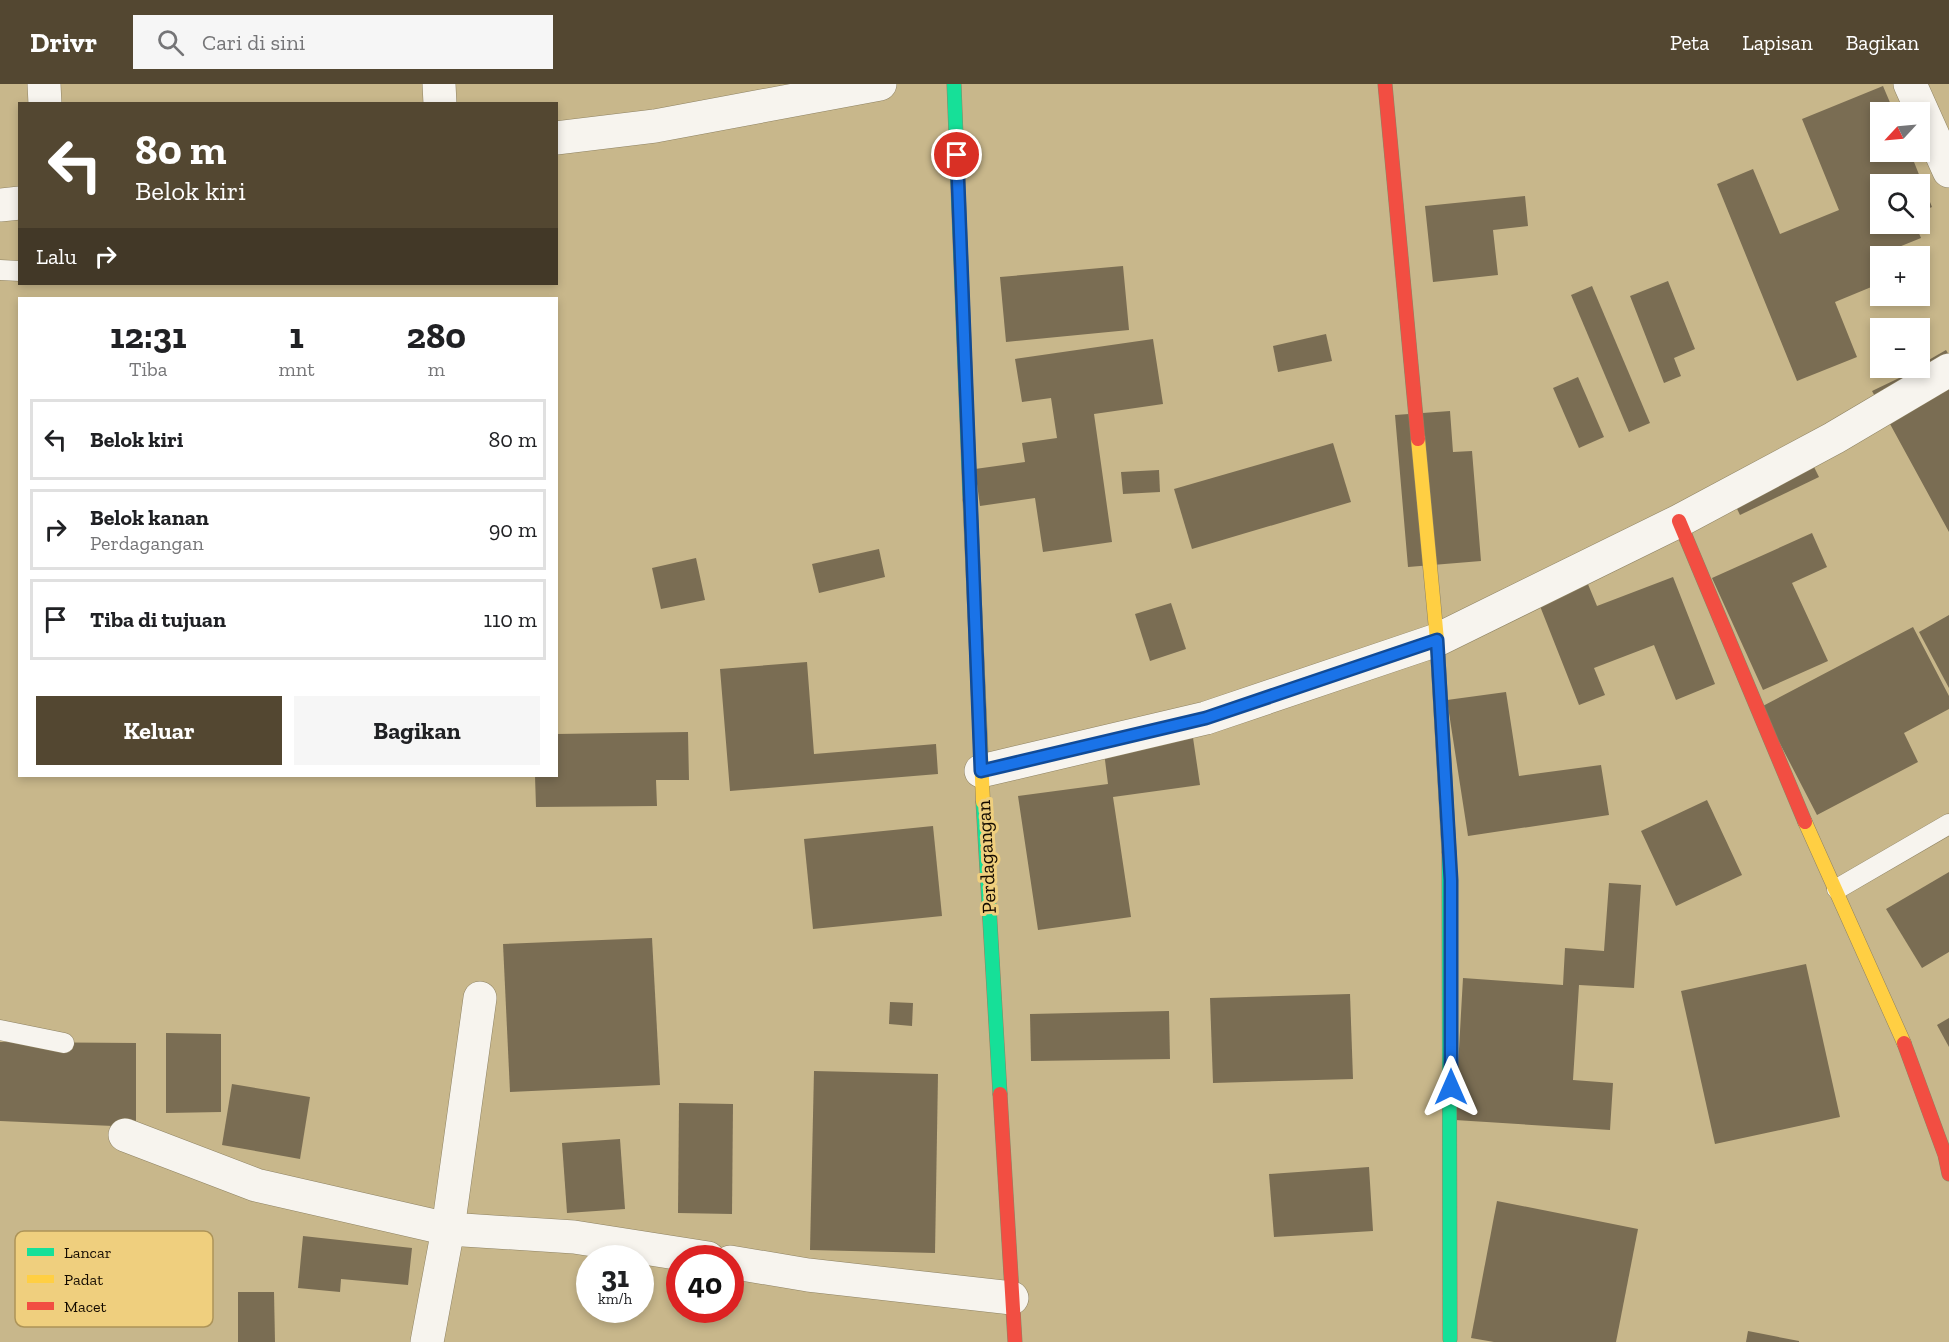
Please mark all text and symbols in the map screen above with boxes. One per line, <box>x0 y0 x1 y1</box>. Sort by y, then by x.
search box <box>133 15 553 69</box>
text: Drivr <box>30 26 97 59</box>
icon: search <box>154 26 187 59</box>
text: Cari di sini <box>202 29 305 56</box>
text: Peta <box>1670 30 1709 55</box>
text: Lapisan <box>1742 30 1813 55</box>
text: Bagikan <box>1846 30 1919 55</box>
north arrow <box>1870 102 1930 162</box>
map controls <box>1870 102 1930 378</box>
text: 80 m <box>135 124 226 175</box>
icon: left <box>36 126 114 204</box>
pin <box>931 129 982 180</box>
icon: arrive <box>940 138 973 171</box>
button: search <box>1870 174 1930 234</box>
text: Belok kiri <box>135 175 246 207</box>
icon: right <box>89 240 122 273</box>
text: Lalu <box>36 243 77 270</box>
button: + <box>1870 246 1930 306</box>
text: 12:31 <box>110 314 187 357</box>
text: 1 <box>289 314 304 357</box>
text: 280 <box>407 314 466 357</box>
button: − <box>1870 318 1930 378</box>
text: Tiba <box>129 357 167 381</box>
text: mnt <box>278 357 315 381</box>
text: m <box>428 357 445 381</box>
icon: left <box>39 423 72 456</box>
text: Belok kiri <box>90 426 183 453</box>
text: 80 m <box>489 426 537 453</box>
text: Belok kanan <box>90 504 209 531</box>
icon: right <box>39 513 72 546</box>
text: 90 m <box>489 516 537 543</box>
text: Perdagangan <box>90 531 204 555</box>
icon: arrive <box>39 603 72 636</box>
text: Tiba di tujuan <box>90 606 226 633</box>
text: 110 m <box>483 606 537 633</box>
button: Keluar <box>36 696 282 765</box>
button: Bagikan <box>294 696 540 765</box>
street label: Perdagangan <box>971 799 1001 914</box>
position arrow <box>1419 1055 1483 1119</box>
legend <box>15 1231 213 1327</box>
text: Lancar <box>64 1243 112 1262</box>
speed limit sign: 40 <box>666 1245 744 1323</box>
text: 31 <box>601 1259 629 1295</box>
text: Padat <box>64 1270 103 1289</box>
text: km/h <box>598 1290 632 1308</box>
text: Macet <box>64 1297 107 1316</box>

